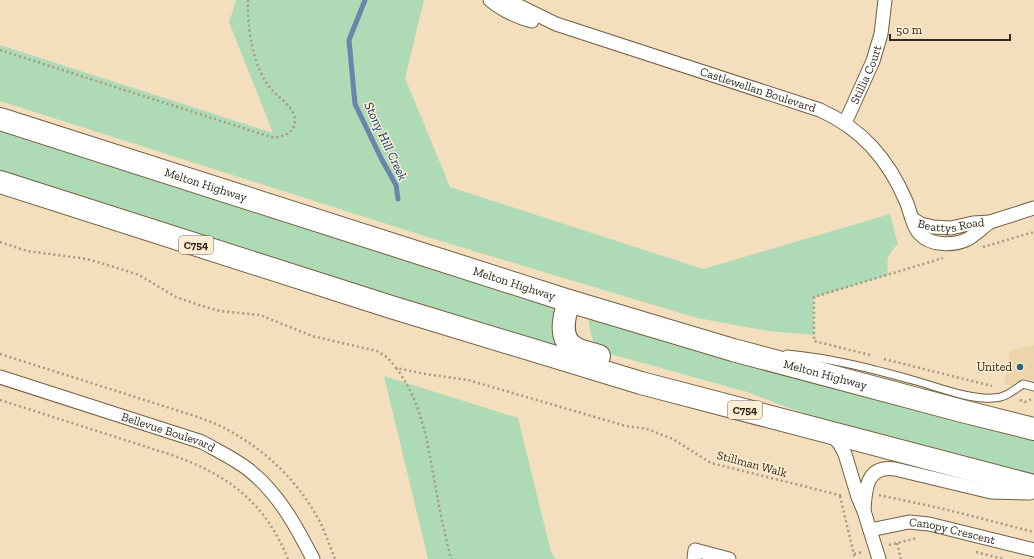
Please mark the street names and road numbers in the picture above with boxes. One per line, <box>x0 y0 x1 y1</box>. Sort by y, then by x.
street label: Stillia Court <box>848 43 885 106</box>
street label: Castlewellan Boulevard <box>698 64 818 115</box>
street label: Melton Highway <box>163 165 250 205</box>
street label: Beattys Road <box>916 215 985 235</box>
road number: C754 <box>179 236 213 254</box>
street label: Melton Highway <box>471 264 558 304</box>
street label: Melton Highway <box>782 357 869 393</box>
road number: C754 <box>728 401 762 419</box>
street label: Bellevue Boulevard <box>120 410 218 455</box>
street label: Stillman Walk <box>715 448 789 480</box>
street label: Canopy Crescent <box>909 515 997 547</box>

